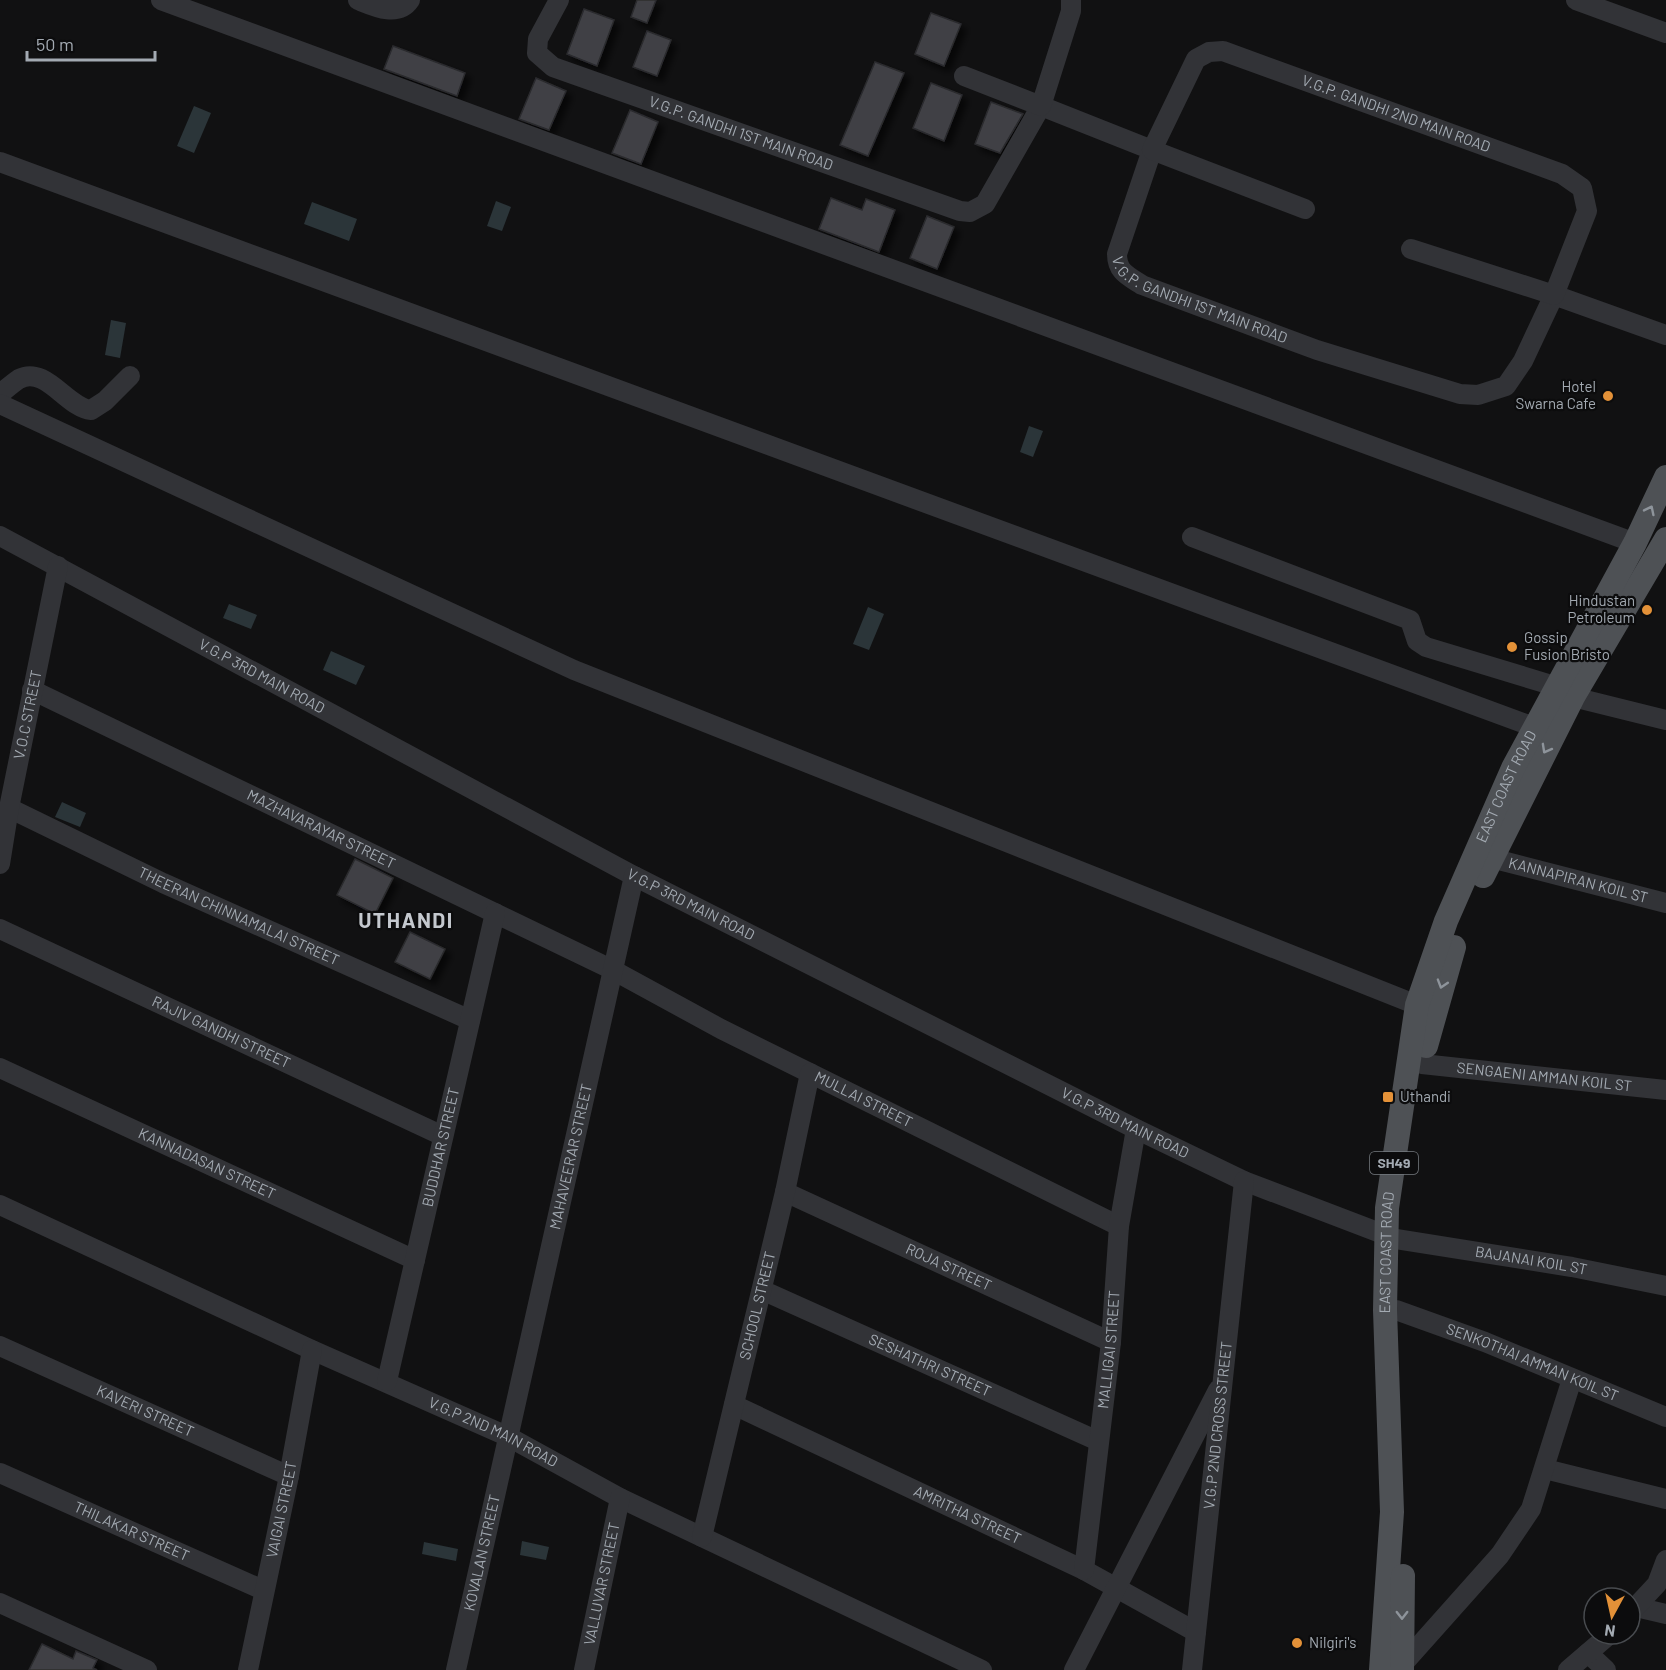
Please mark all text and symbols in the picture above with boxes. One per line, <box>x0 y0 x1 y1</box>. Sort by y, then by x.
scale bar <box>27 24 154 62</box>
text: 50 m <box>36 33 74 55</box>
street label: V.G.P. GANDHI 2ND MAIN ROAD <box>1300 70 1493 155</box>
street label: V.G.P. GANDHI 1ST MAIN ROAD <box>647 92 836 173</box>
street label: V.G.P. GANDHI 1ST MAIN ROAD <box>1109 255 1290 346</box>
place label: Hotel Swarna Cafe <box>1515 377 1596 412</box>
marker: Hotel Swarna Cafe <box>1601 389 1615 403</box>
one-way arrow <box>1643 506 1655 517</box>
place label: Hindustan Petroleum <box>1568 591 1635 626</box>
marker: Hindustan Petroleum <box>1640 603 1654 617</box>
place label: Gossip Fusion Bristo <box>1524 628 1610 663</box>
street label: V.G.P 3RD MAIN ROAD <box>196 634 328 717</box>
marker: Gossip Fusion Bristo <box>1505 640 1519 654</box>
street label: V.O.C STREET <box>9 668 45 761</box>
street label: EAST COAST ROAD <box>1472 727 1540 845</box>
one-way arrow <box>1542 742 1553 753</box>
street label: MAZHAVARAYAR STREET <box>244 785 399 872</box>
street label: KANNAPIRAN KOIL ST <box>1507 853 1650 906</box>
street label: THEERAN CHINNAMALAI STREET <box>136 862 342 969</box>
street label: V.G.P 3RD MAIN ROAD <box>624 864 758 943</box>
district label: UTHANDI <box>358 907 454 932</box>
one-way arrow <box>1437 978 1450 989</box>
street label: RAJIV GANDHI STREET <box>149 991 294 1071</box>
street label: SENGAENI AMMAN KOIL ST <box>1456 1058 1633 1094</box>
street label: MULLAI STREET <box>812 1067 916 1130</box>
street label: MAHAVEERAR STREET <box>545 1082 595 1231</box>
street label: V.G.P 3RD MAIN ROAD <box>1059 1083 1192 1161</box>
street label: BUDDHAR STREET <box>418 1086 462 1208</box>
place label: Uthandi <box>1400 1087 1451 1105</box>
marker: Uthandi <box>1381 1090 1395 1104</box>
street label: KANNADASAN STREET <box>136 1123 279 1202</box>
road number: SH49 <box>1370 1152 1418 1174</box>
street label: EAST COAST ROAD <box>1375 1190 1397 1313</box>
street label: ROJA STREET <box>903 1239 995 1294</box>
street label: BAJANAI KOIL ST <box>1474 1242 1589 1278</box>
street label: SCHOOL STREET <box>735 1249 778 1361</box>
street label: MALLIGAI STREET <box>1093 1290 1123 1410</box>
street label: SENKOTHAI AMMAN KOIL ST <box>1444 1319 1621 1404</box>
street label: SESHATHRI STREET <box>866 1329 994 1400</box>
street label: V.G.P 2ND CROSS STREET <box>1199 1340 1235 1510</box>
street label: KAVERI STREET <box>94 1381 197 1440</box>
street label: V.G.P 2ND MAIN ROAD <box>426 1393 561 1470</box>
street label: VAIGAI STREET <box>262 1459 300 1559</box>
street label: AMRITHA STREET <box>911 1481 1024 1547</box>
street label: KOVALAN STREET <box>459 1493 503 1613</box>
street label: THILAKAR STREET <box>72 1497 192 1564</box>
street label: VALLUVAR STREET <box>579 1521 623 1647</box>
north arrow <box>1582 1586 1642 1646</box>
one-way arrow <box>1396 1611 1408 1620</box>
text: N <box>1603 1621 1616 1641</box>
place label: Nilgiri's <box>1309 1633 1356 1651</box>
marker: Nilgiri's <box>1290 1636 1304 1650</box>

